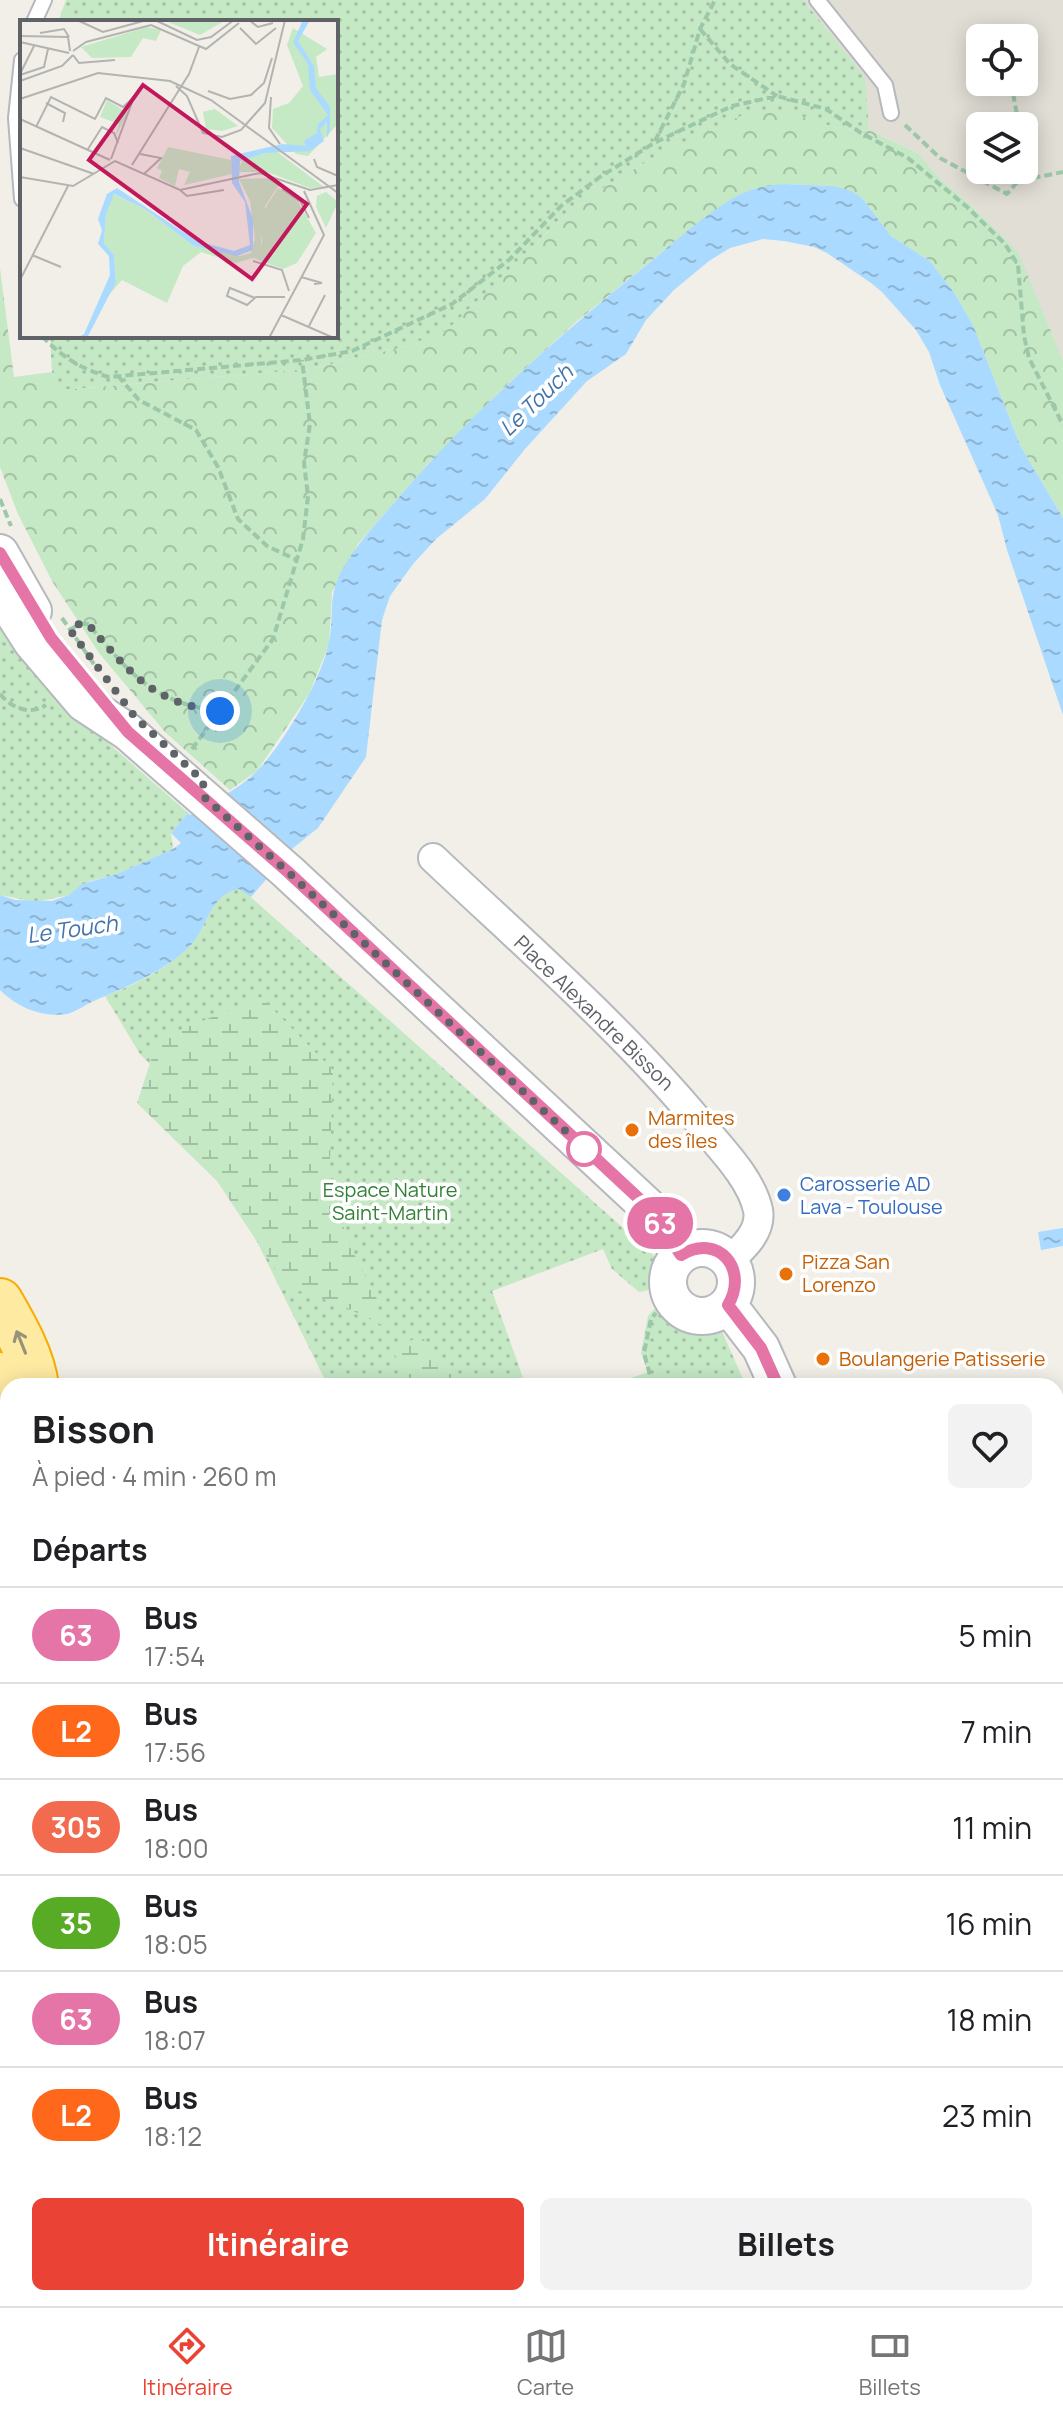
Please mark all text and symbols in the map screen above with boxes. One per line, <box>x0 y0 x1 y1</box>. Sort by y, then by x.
inset map <box>20 20 338 338</box>
map controls <box>966 24 1038 184</box>
button: locate <box>966 24 1038 96</box>
button: layers <box>966 112 1038 184</box>
water label: Le Touch <box>493 357 580 442</box>
your location <box>200 691 240 731</box>
water label: Le Touch <box>25 908 120 950</box>
street label: Place Alexandre Bisson <box>509 929 680 1096</box>
place label: Marmites des îles <box>648 1104 735 1154</box>
marker: Marmites des îles <box>623 1121 641 1139</box>
unlabelled marker <box>567 1132 601 1166</box>
place label: Carosserie AD Lava - Toulouse <box>800 1170 943 1220</box>
park label: Espace Nature Saint-Martin <box>323 1176 457 1226</box>
marker: Carosserie AD Lava - Toulouse <box>775 1186 793 1204</box>
line badge: 63 <box>624 1197 696 1249</box>
text: 63 <box>643 1204 677 1242</box>
place label: Pizza San Lorenzo <box>802 1248 890 1298</box>
marker: Pizza San Lorenzo <box>777 1265 795 1283</box>
one-way arrow <box>13 1330 27 1355</box>
place label: Boulangerie Patisserie <box>839 1345 1045 1372</box>
marker: Boulangerie Patisserie <box>814 1350 832 1368</box>
text: Bisson <box>32 1402 155 1454</box>
button: heart <box>948 1404 1032 1488</box>
text: À pied · 4 min · 260 m <box>32 1458 276 1494</box>
text: Départs <box>32 1529 148 1570</box>
text: Bus <box>144 1597 198 1638</box>
text: 5 min <box>958 1615 1032 1656</box>
text: 63 <box>59 1616 93 1654</box>
text: 17:54 <box>144 1638 205 1674</box>
text: Bus <box>144 1693 198 1734</box>
text: 7 min <box>961 1711 1032 1752</box>
text: L2 <box>60 1712 92 1750</box>
text: 17:56 <box>144 1734 206 1770</box>
text: Bus <box>144 1789 198 1830</box>
text: 11 min <box>952 1807 1032 1848</box>
text: 305 <box>50 1808 102 1846</box>
text: 18:00 <box>144 1830 209 1866</box>
text: Bus <box>144 1885 198 1926</box>
text: 16 min <box>945 1903 1032 1944</box>
text: 35 <box>60 1904 92 1942</box>
text: 18:05 <box>144 1926 208 1962</box>
text: Bus <box>144 1981 198 2022</box>
text: 18 min <box>947 1999 1032 2040</box>
text: 63 <box>59 2000 93 2038</box>
text: 18:07 <box>144 2022 206 2058</box>
text: Bus <box>144 2077 198 2118</box>
text: 23 min <box>942 2095 1032 2136</box>
text: L2 <box>60 2096 92 2134</box>
text: 18:12 <box>144 2118 202 2154</box>
button: Itinéraire <box>32 2198 524 2290</box>
button: Billets <box>540 2198 1032 2290</box>
tab: Itinéraire <box>142 2324 233 2402</box>
tab: Carte <box>517 2324 574 2402</box>
tab: Billets <box>859 2324 921 2402</box>

